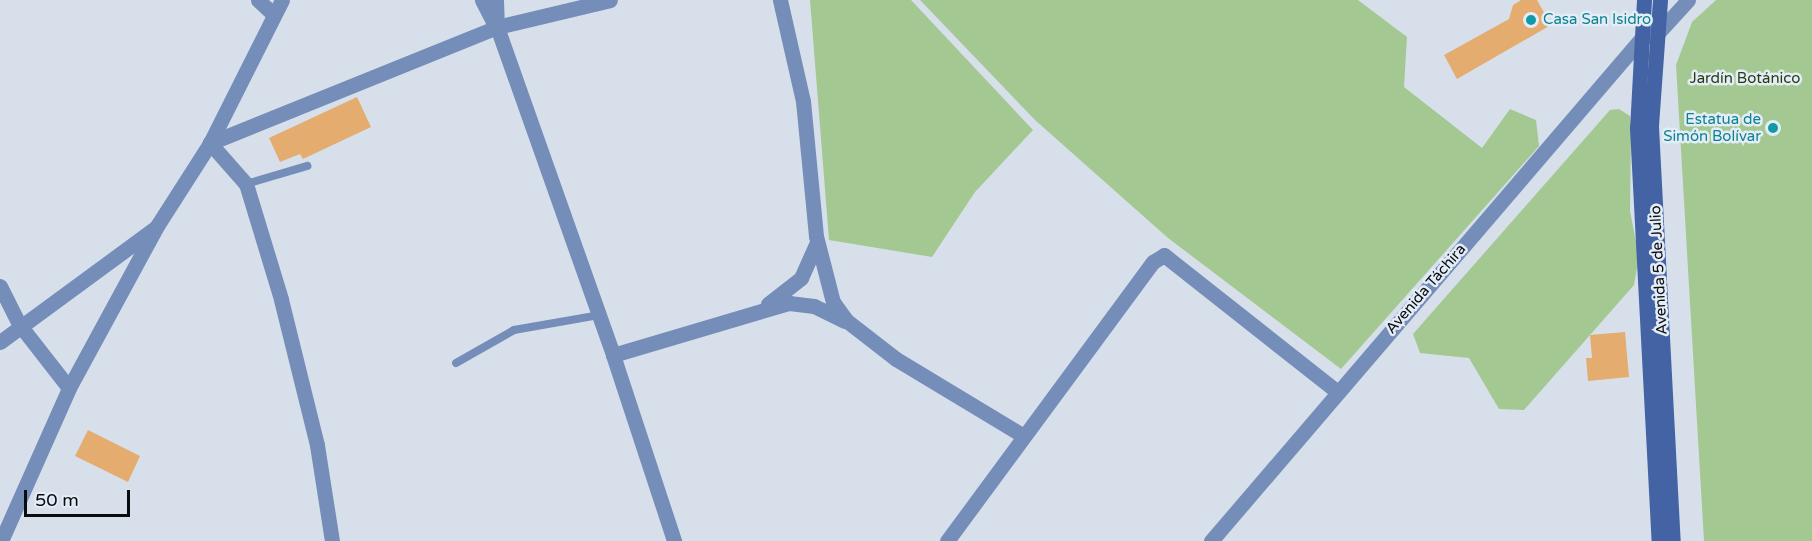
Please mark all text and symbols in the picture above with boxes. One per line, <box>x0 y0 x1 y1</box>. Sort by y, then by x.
place label: Casa San Isidro <box>1543 11 1651 29</box>
marker: Casa San Isidro <box>1524 13 1538 27</box>
park label: Jardín Botánico <box>1690 70 1800 88</box>
place label: Estatua de Simón Bolívar <box>1663 110 1761 145</box>
marker: Estatua de Simón Bolívar <box>1766 121 1780 135</box>
street label: Avenida 5 de Julio <box>1647 205 1671 335</box>
street label: Avenida Táchira <box>1382 240 1470 338</box>
scale bar <box>27 478 134 516</box>
text: 50 m <box>35 489 79 511</box>

